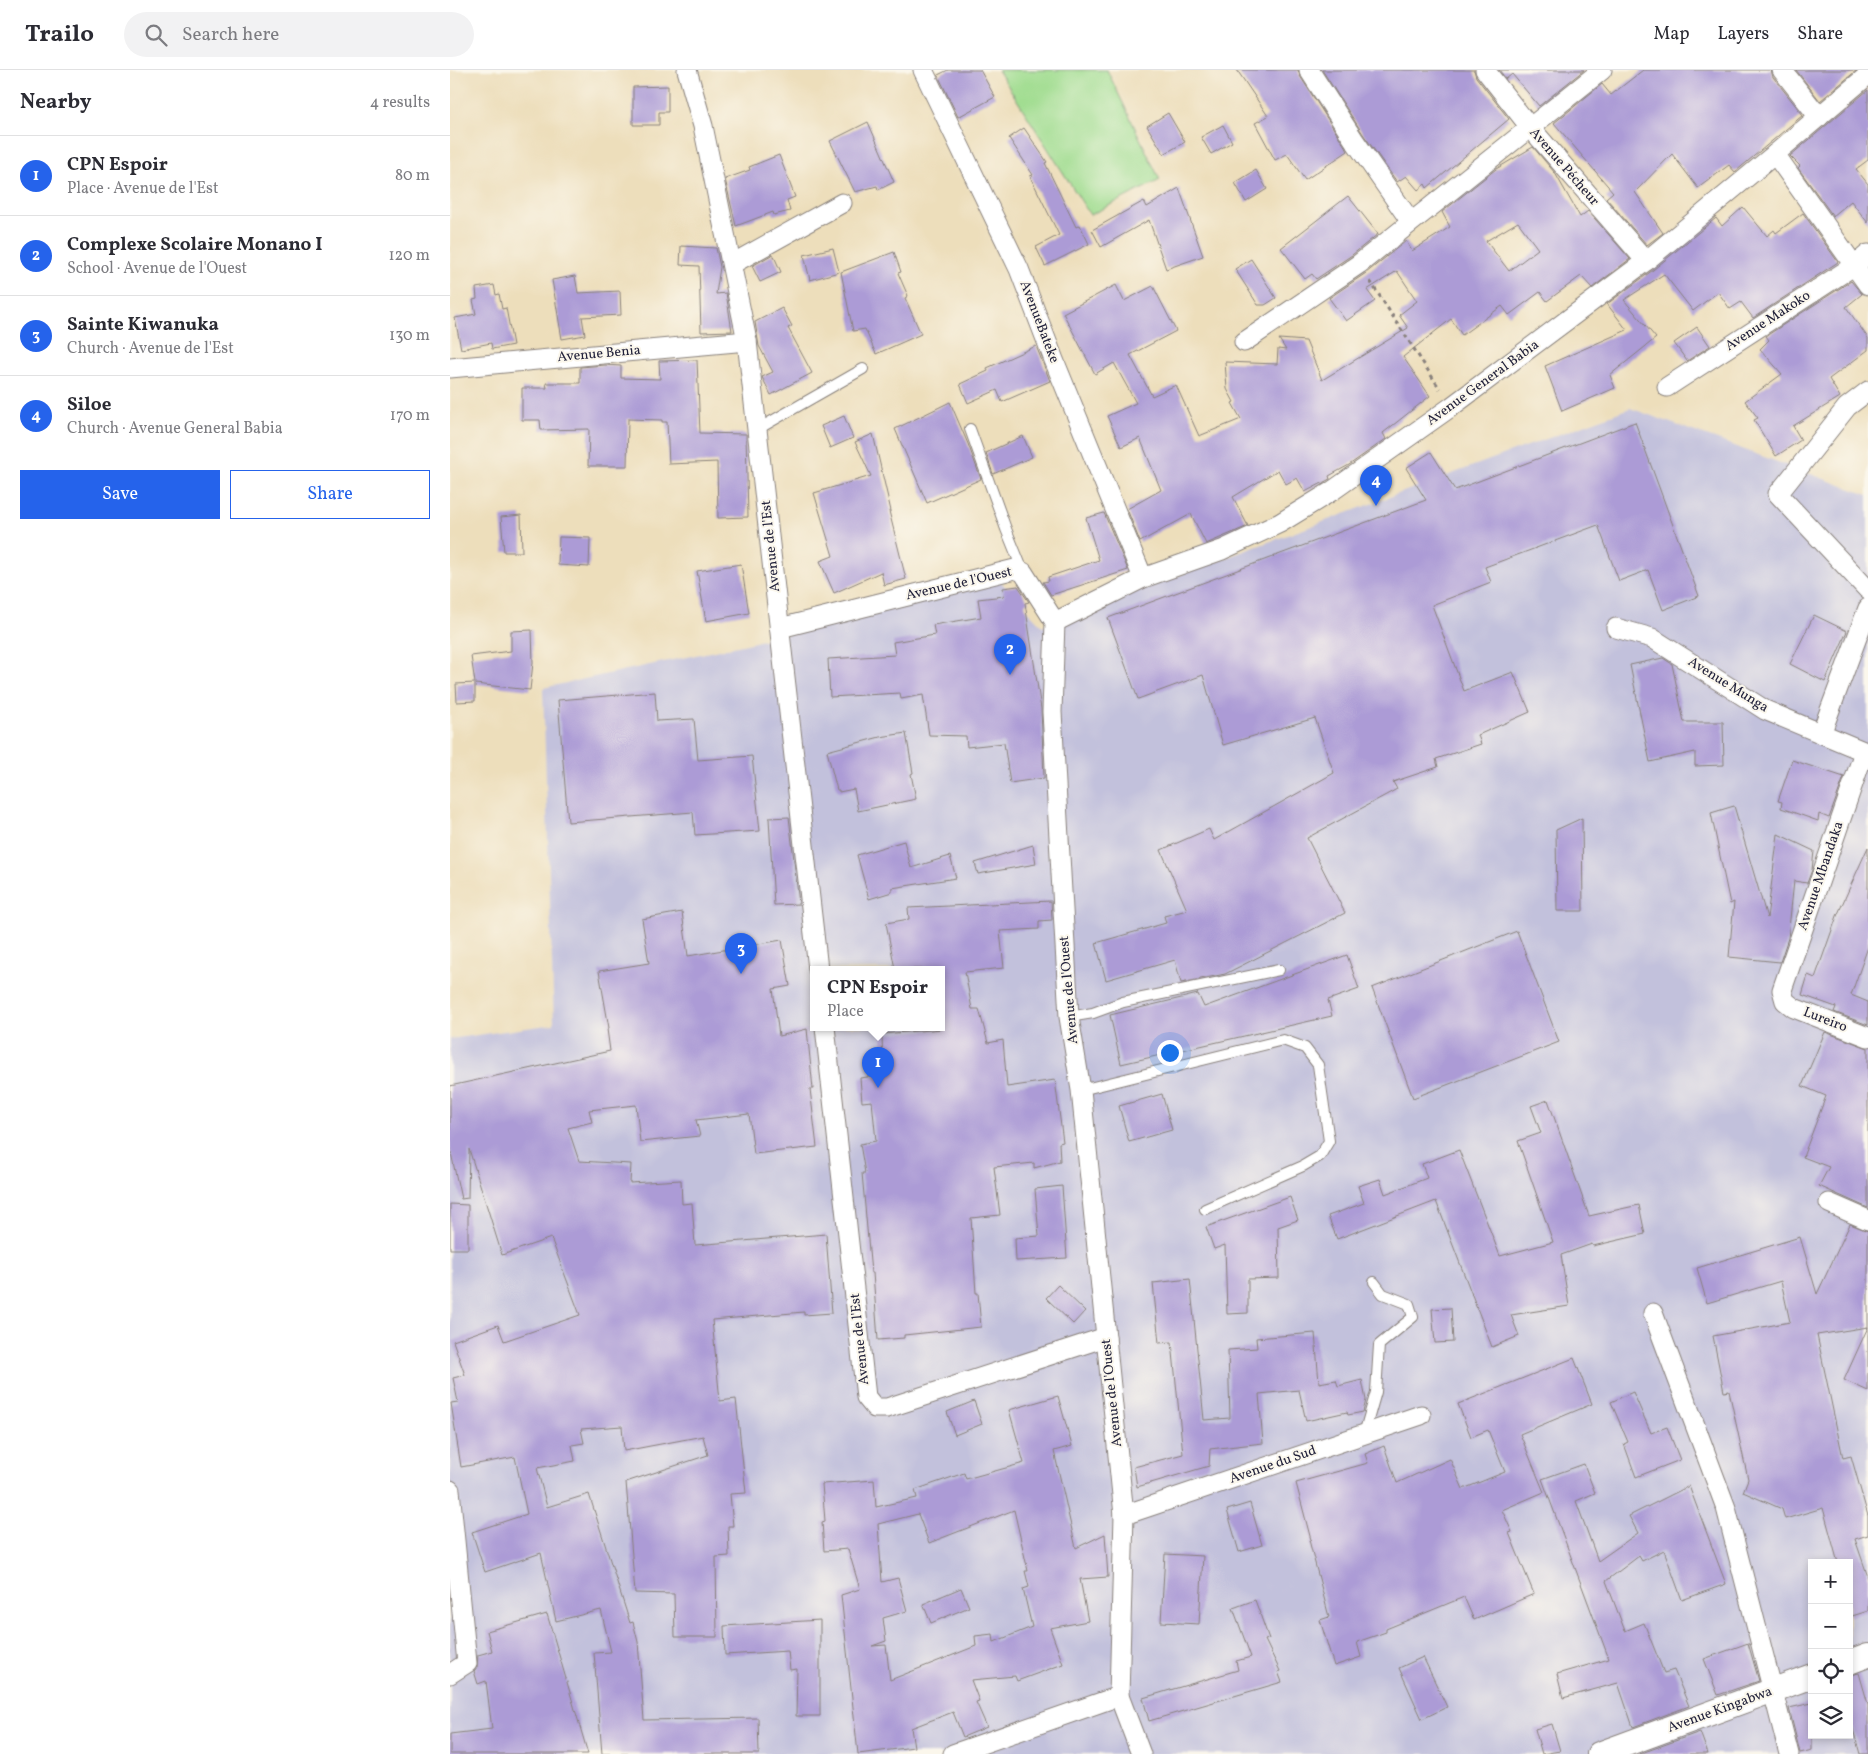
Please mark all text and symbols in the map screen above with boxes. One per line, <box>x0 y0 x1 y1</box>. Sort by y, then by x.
search box <box>124 12 474 57</box>
text: Trailo <box>25 18 94 52</box>
icon: search <box>142 21 170 49</box>
text: Search here <box>182 22 279 48</box>
text: Map <box>1653 22 1689 47</box>
text: Layers <box>1717 22 1769 47</box>
text: Share <box>1797 22 1843 47</box>
text: Nearby <box>20 88 91 117</box>
text: 4 results <box>370 92 430 114</box>
street label: Avenue Pécheur <box>1525 124 1603 210</box>
text: CPN Espoir <box>67 152 168 178</box>
text: 1 <box>33 165 39 187</box>
text: 80 m <box>395 165 430 187</box>
text: Place · Avenue de l'Est <box>67 178 219 200</box>
text: Complexe Scolaire Monano I <box>67 232 322 258</box>
text: 2 <box>32 245 40 267</box>
text: 120 m <box>388 245 430 267</box>
text: School · Avenue de l'Ouest <box>67 258 247 280</box>
street label: AvenueBateke <box>1015 278 1064 366</box>
street label: Avenue Makoko <box>1722 286 1814 356</box>
text: Sainte Kiwanuka <box>67 312 219 338</box>
text: 3 <box>32 325 40 347</box>
text: 130 m <box>389 325 430 347</box>
street label: Avenue General Babia <box>1423 336 1543 430</box>
text: Church · Avenue de l'Est <box>67 338 234 360</box>
street label: Avenue Benia <box>557 341 641 367</box>
text: Siloe <box>67 392 111 418</box>
text: 4 <box>31 405 41 427</box>
text: 170 m <box>390 405 430 427</box>
text: Church · Avenue General Babia <box>67 418 283 440</box>
pin: 4 <box>1360 465 1392 506</box>
button: Save <box>20 470 220 519</box>
button: Share <box>230 470 430 519</box>
street label: Avenue de l'Est <box>757 499 785 593</box>
street label: Avenue de l'Ouest <box>904 563 1014 605</box>
pin: 2 <box>994 634 1026 675</box>
street label: Avenue Munga <box>1684 653 1772 717</box>
street label: Avenue Mbandaka <box>1793 819 1849 933</box>
pin: 3 <box>725 933 757 974</box>
street label: Avenue de l'Ouest <box>1055 935 1083 1045</box>
popup <box>810 966 945 1031</box>
text: CPN Espoir <box>827 975 928 1001</box>
text: Place <box>827 1001 864 1023</box>
street label: Lureiro <box>1800 1003 1850 1037</box>
your location <box>1157 1040 1183 1066</box>
pin: 1 <box>862 1047 894 1088</box>
street label: Avenue de l'Est <box>846 1292 874 1386</box>
street label: Avenue de l'Ouest <box>1097 1338 1127 1448</box>
street label: Avenue du Sud <box>1227 1441 1319 1489</box>
map controls <box>1808 1559 1853 1739</box>
button: + <box>1808 1559 1853 1604</box>
button: − <box>1808 1604 1853 1649</box>
button: locate <box>1808 1649 1853 1694</box>
street label: Avenue Kingabwa <box>1665 1682 1775 1738</box>
button: layers <box>1808 1694 1853 1739</box>

